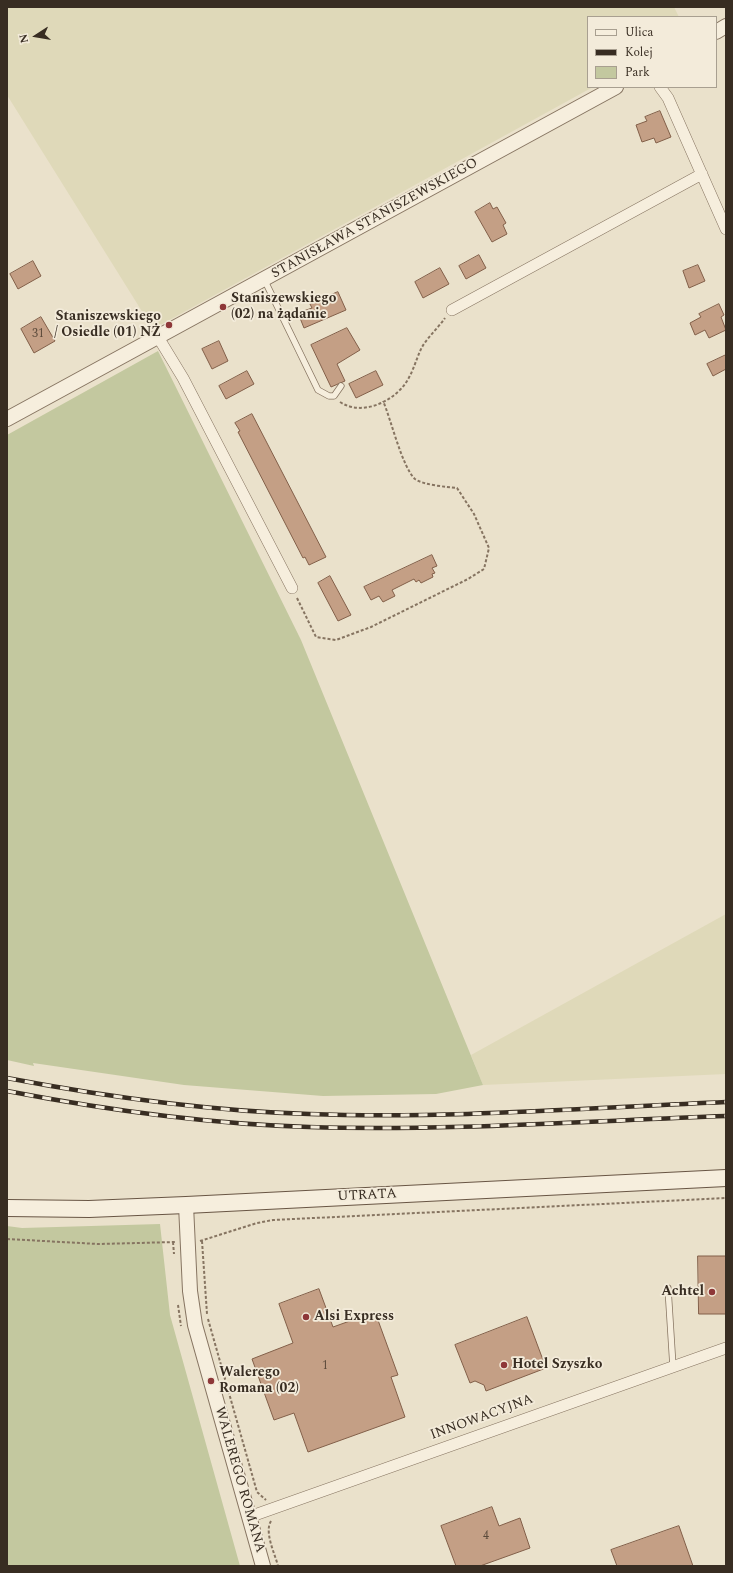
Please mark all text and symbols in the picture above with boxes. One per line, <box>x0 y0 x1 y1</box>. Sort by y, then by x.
north arrow <box>16 16 56 56</box>
legend <box>587 16 717 88</box>
text: Ulica <box>625 23 654 42</box>
text: N <box>15 32 33 45</box>
text: Kolej <box>625 43 653 62</box>
text: Park <box>625 63 650 82</box>
street label: STANISŁAWA STANISZEWSKIEGO <box>269 155 481 283</box>
place label: Staniszewskiego (02) na żądanie <box>231 291 336 324</box>
marker: Staniszewskiego (02) na żądanie <box>218 302 228 312</box>
place label: Staniszewskiego / Osiedle (01) NŻ <box>54 309 161 342</box>
marker: Staniszewskiego / Osiedle (01) NŻ <box>164 320 174 330</box>
house number: 31 <box>32 328 44 342</box>
street label: UTRATA <box>337 1186 397 1206</box>
place label: Achtel <box>661 1284 704 1300</box>
marker: Achtel <box>707 1287 717 1297</box>
place label: Alsi Express <box>314 1309 394 1325</box>
marker: Alsi Express <box>301 1312 311 1322</box>
place label: Hotel Szyszko <box>512 1357 602 1373</box>
house number: 1 <box>322 1360 328 1374</box>
marker: Hotel Szyszko <box>499 1360 509 1370</box>
place label: Walerego Romana (02) <box>219 1365 299 1398</box>
marker: Walerego Romana (02) <box>206 1376 216 1386</box>
street label: INNOWACYJNA <box>428 1392 536 1444</box>
street label: WALEREGO ROMANA <box>210 1405 268 1555</box>
house number: 4 <box>483 1530 489 1544</box>

